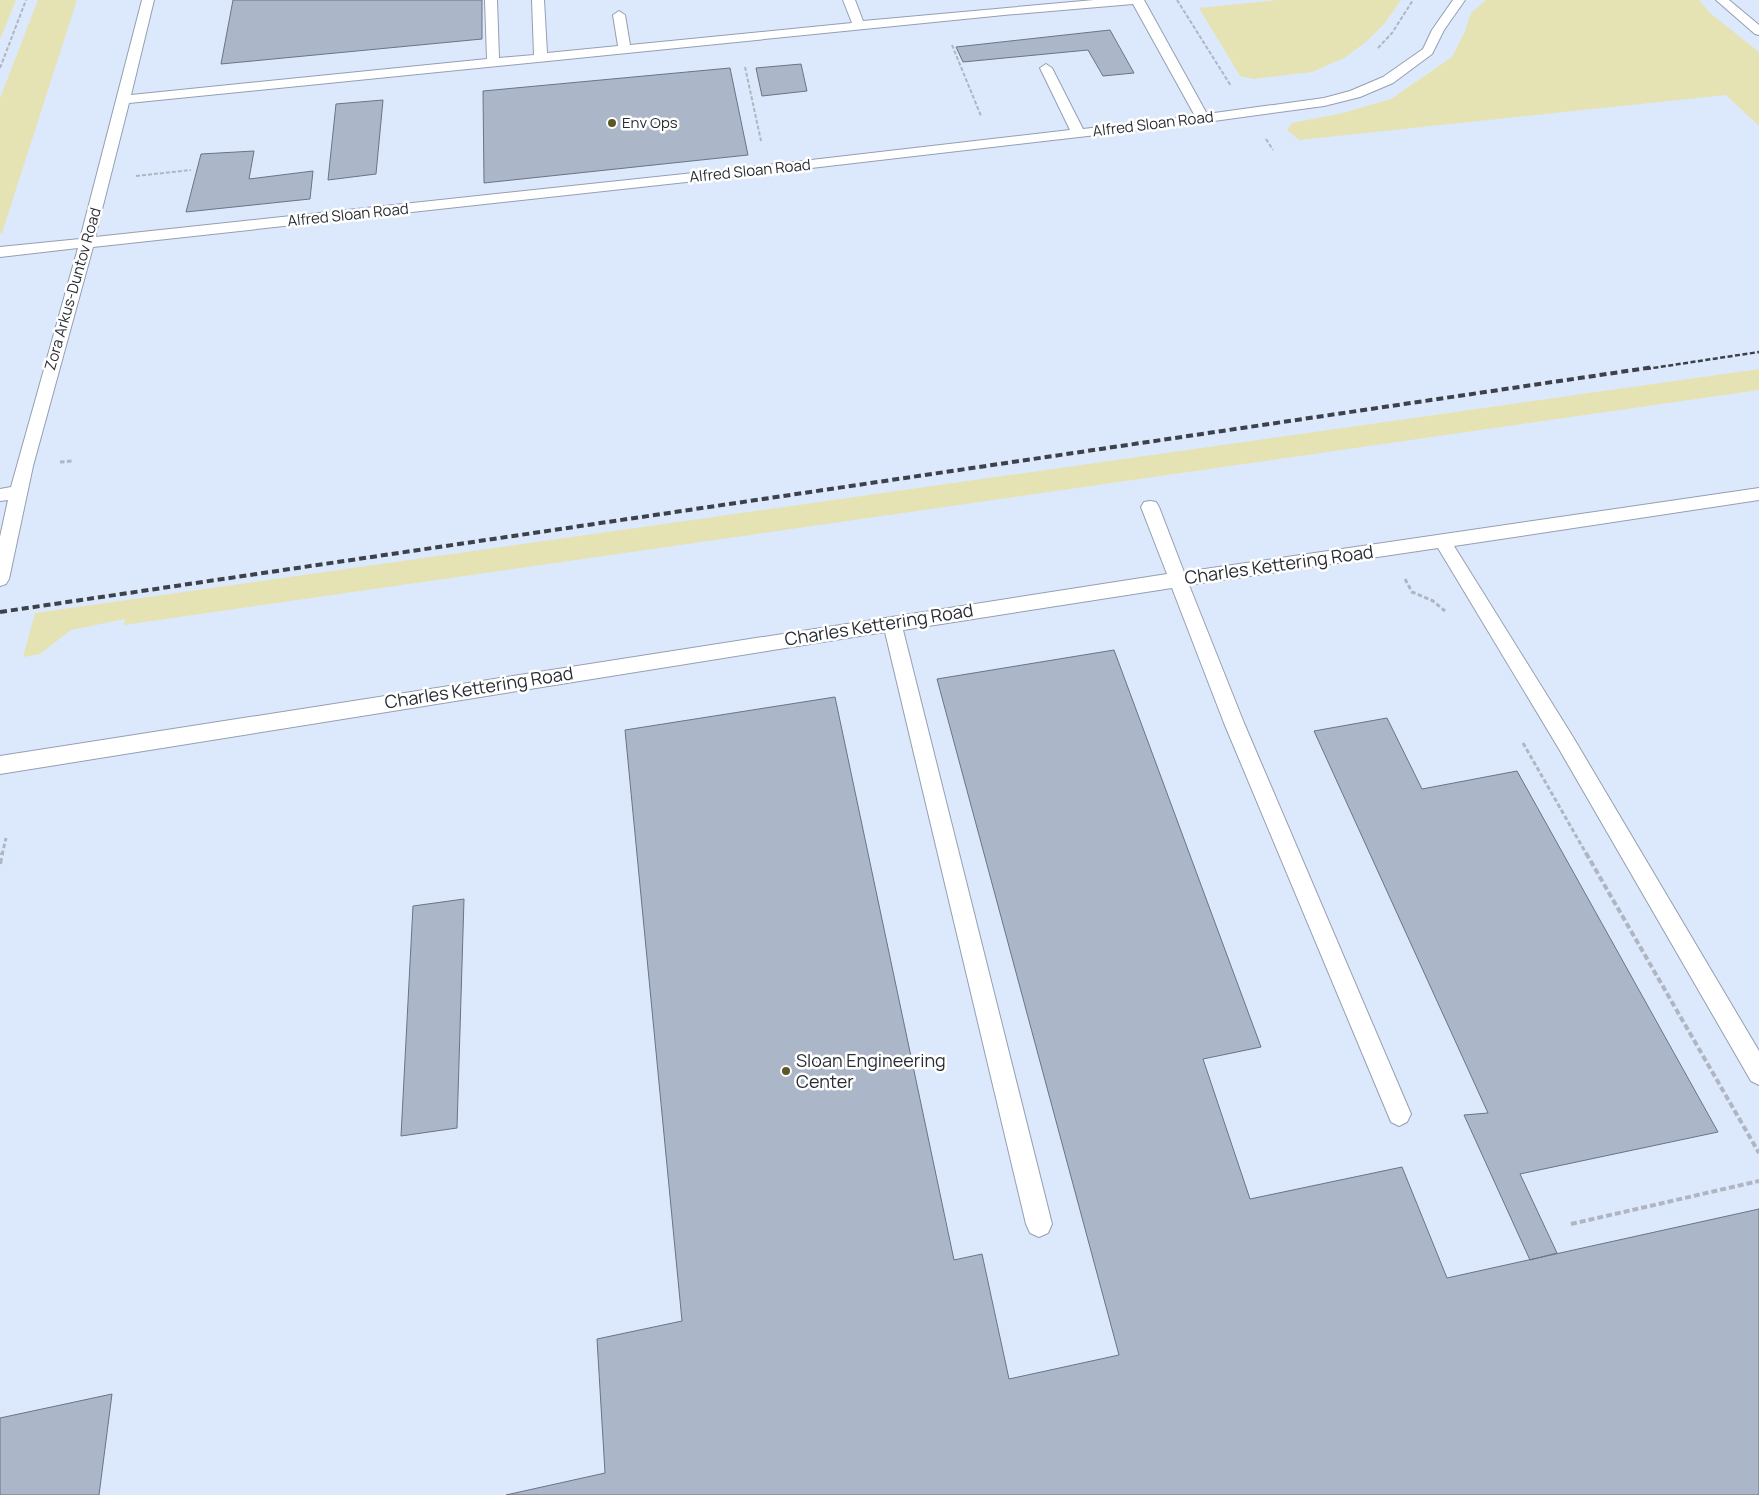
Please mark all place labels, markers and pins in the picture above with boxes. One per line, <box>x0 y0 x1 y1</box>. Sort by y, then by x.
place label: Env Ops <box>622 112 678 133</box>
marker: Env Ops <box>606 117 618 129</box>
place label: Sloan Engineering Center <box>796 1048 946 1093</box>
marker: Sloan Engineering Center <box>780 1065 792 1077</box>

